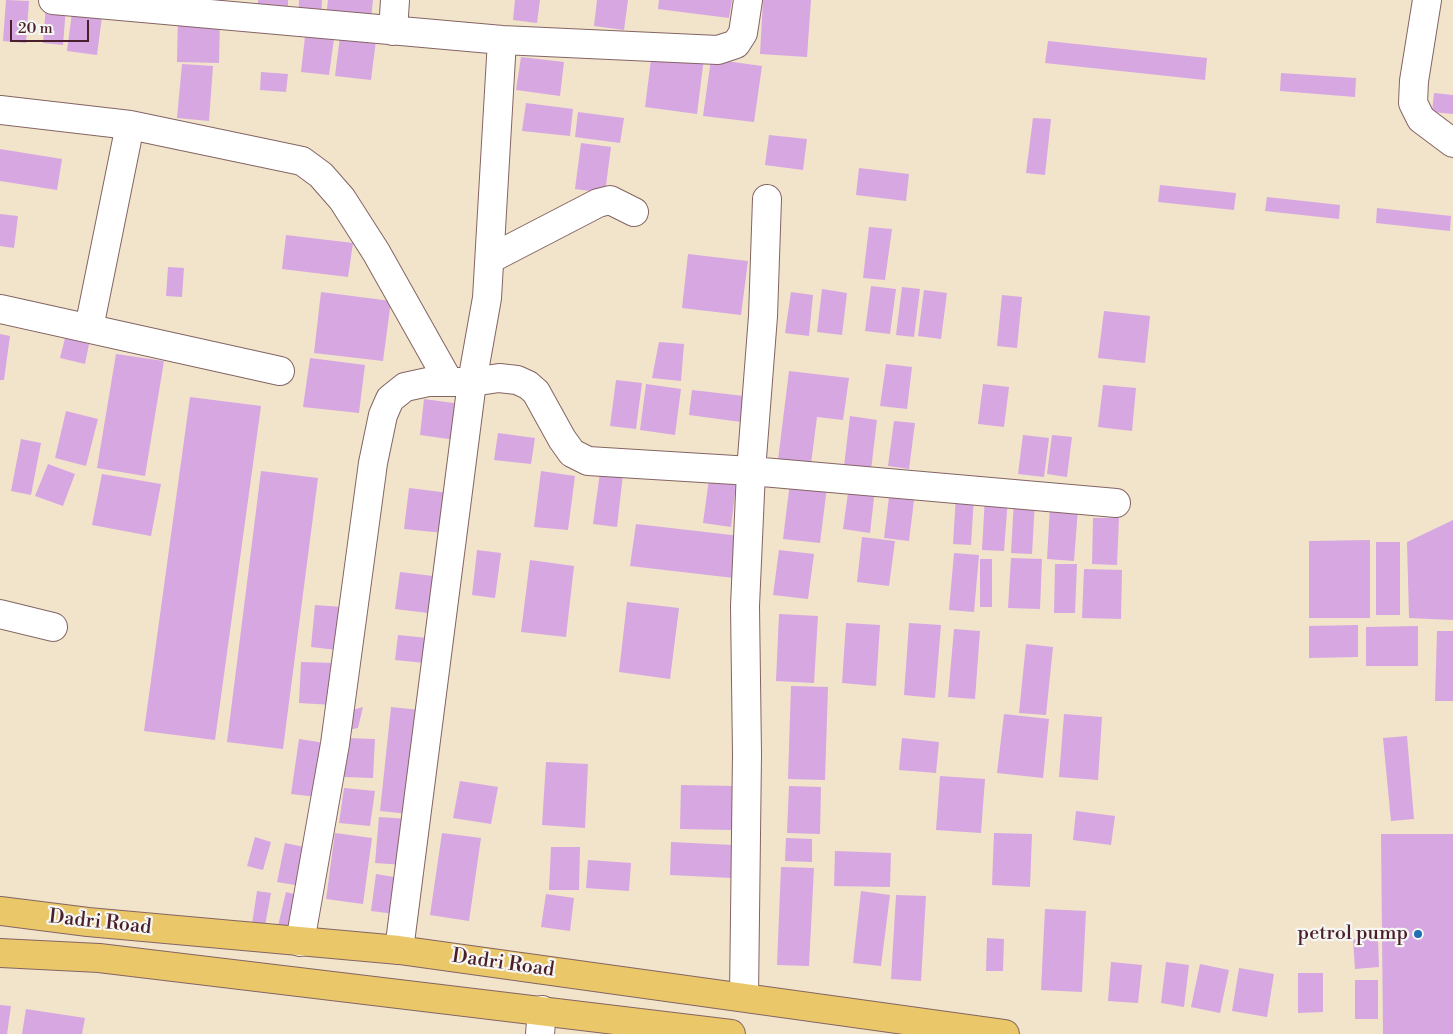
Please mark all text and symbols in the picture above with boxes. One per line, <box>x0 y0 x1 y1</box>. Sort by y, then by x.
scale bar <box>12 10 91 42</box>
text: 20 m <box>18 19 53 38</box>
street label: Dadri Road <box>47 906 153 940</box>
place label: petrol pump <box>1298 922 1408 946</box>
marker: petrol pump <box>1412 928 1424 940</box>
street label: Dadri Road <box>450 945 556 983</box>

